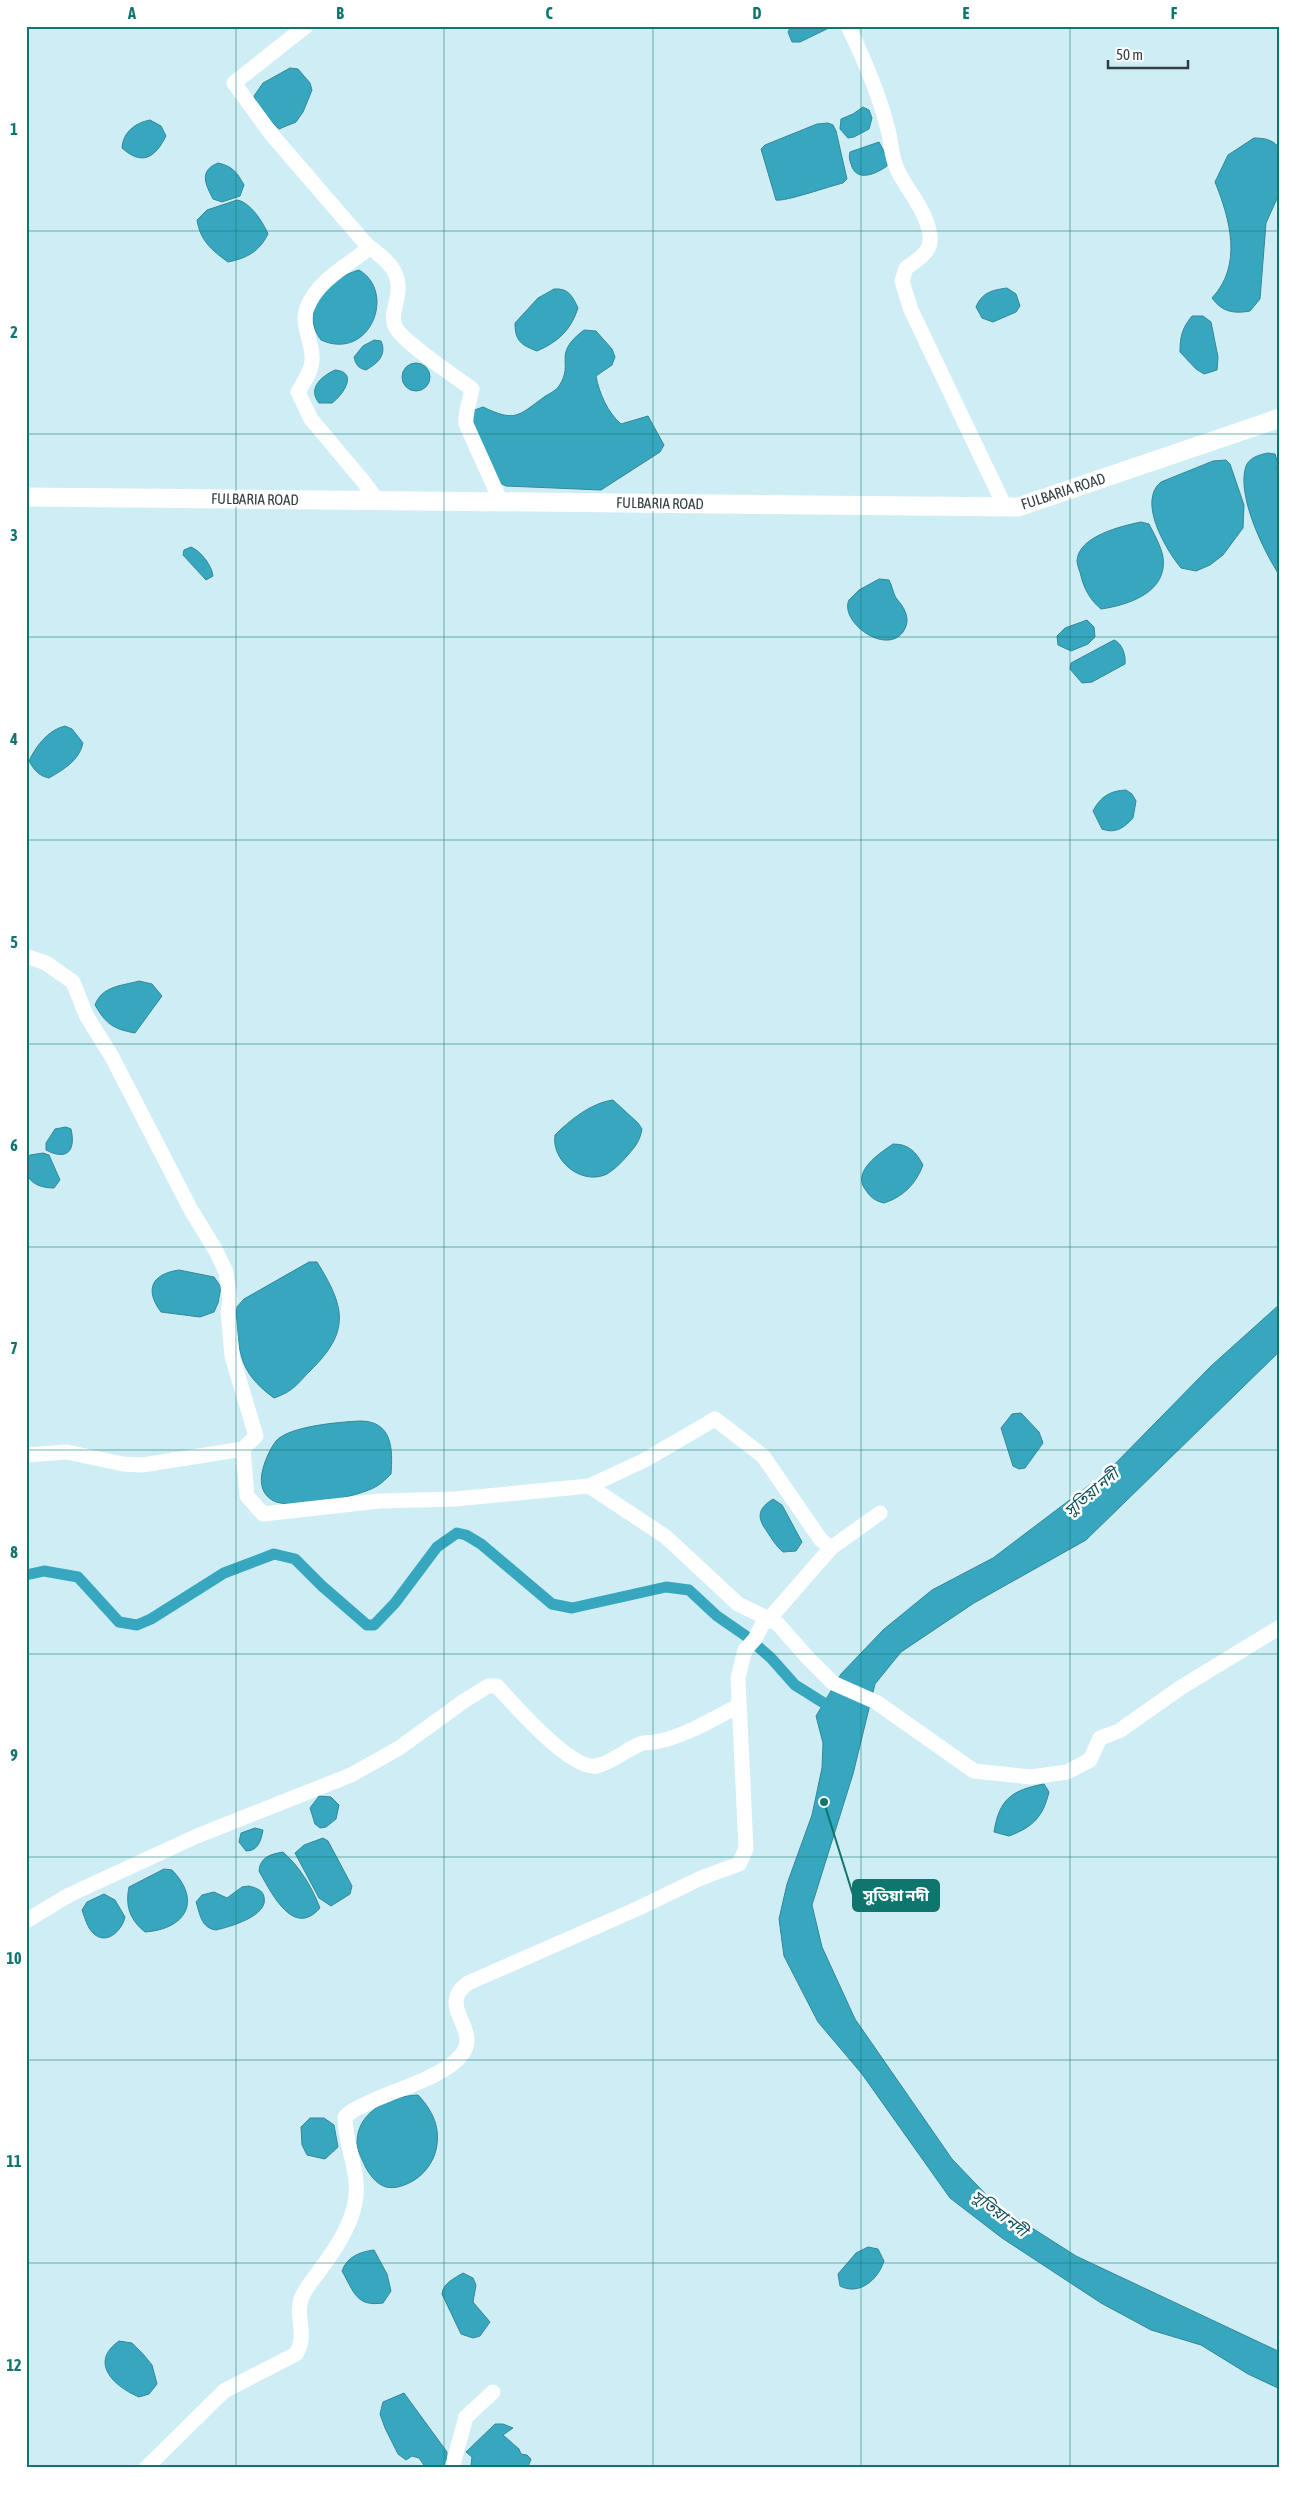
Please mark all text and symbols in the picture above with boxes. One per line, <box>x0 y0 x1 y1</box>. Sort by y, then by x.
text: A <box>127 4 136 22</box>
text: B <box>336 4 344 22</box>
text: C <box>545 4 553 22</box>
text: D <box>753 4 762 22</box>
text: E <box>963 4 970 22</box>
text: F <box>1171 4 1178 22</box>
scale bar <box>1108 38 1188 70</box>
text: 50 m <box>1116 46 1143 63</box>
text: 1 <box>10 120 18 138</box>
text: 2 <box>10 323 18 341</box>
street label: FULBARIA ROAD <box>1019 469 1107 513</box>
street label: FULBARIA ROAD <box>211 490 299 508</box>
street label: FULBARIA ROAD <box>616 494 704 512</box>
text: 3 <box>10 526 18 544</box>
text: 4 <box>9 730 18 748</box>
text: 5 <box>10 933 18 951</box>
text: 6 <box>10 1136 18 1154</box>
text: 7 <box>10 1339 18 1357</box>
water label: সুতিয়া নদী <box>1060 1463 1124 1520</box>
text: 8 <box>10 1543 18 1561</box>
text: 9 <box>10 1746 18 1764</box>
callout: সুতিয়া নদী <box>853 1880 939 1911</box>
text: সুতিয়া নদী <box>862 1886 930 1906</box>
text: 10 <box>6 1949 22 1967</box>
text: 11 <box>6 2152 22 2170</box>
water label: সুতিয়া নদী <box>968 2186 1033 2242</box>
text: 12 <box>6 2356 22 2374</box>

